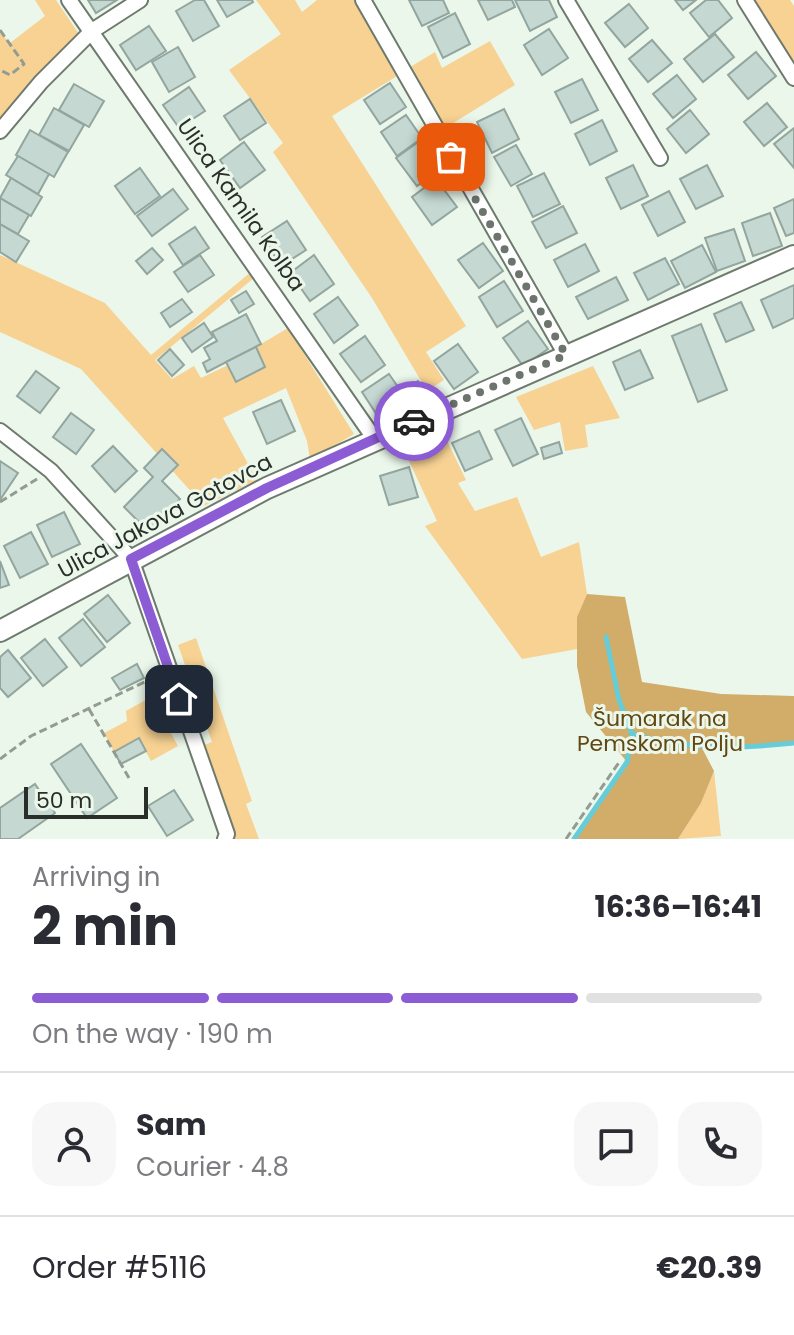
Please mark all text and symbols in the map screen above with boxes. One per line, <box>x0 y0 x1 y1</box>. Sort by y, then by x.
street label: Ulica Kamila Kolba <box>170 112 312 298</box>
pin <box>417 123 485 191</box>
icon: bag <box>429 135 473 179</box>
courier <box>374 381 454 461</box>
icon: car <box>392 399 436 443</box>
street label: Ulica Jakova Gotovca <box>52 446 278 586</box>
pin <box>145 665 213 733</box>
icon: home <box>157 677 201 721</box>
park label: Šumarak na Pemskom Polju <box>577 703 743 759</box>
scale bar <box>24 783 148 819</box>
text: 50 m <box>36 785 92 816</box>
text: Arriving in <box>32 859 161 895</box>
text: 16:36–16:41 <box>594 885 762 928</box>
text: 2 min <box>32 890 178 963</box>
text: On the way · 190 m <box>32 1016 273 1052</box>
button: person <box>32 1102 116 1186</box>
button: chat <box>574 1102 658 1186</box>
button: phone <box>678 1102 762 1186</box>
text: Sam <box>136 1103 207 1146</box>
text: Courier · 4.8 <box>136 1149 289 1185</box>
text: Order #5116 <box>32 1246 207 1289</box>
text: €20.39 <box>656 1246 762 1289</box>

